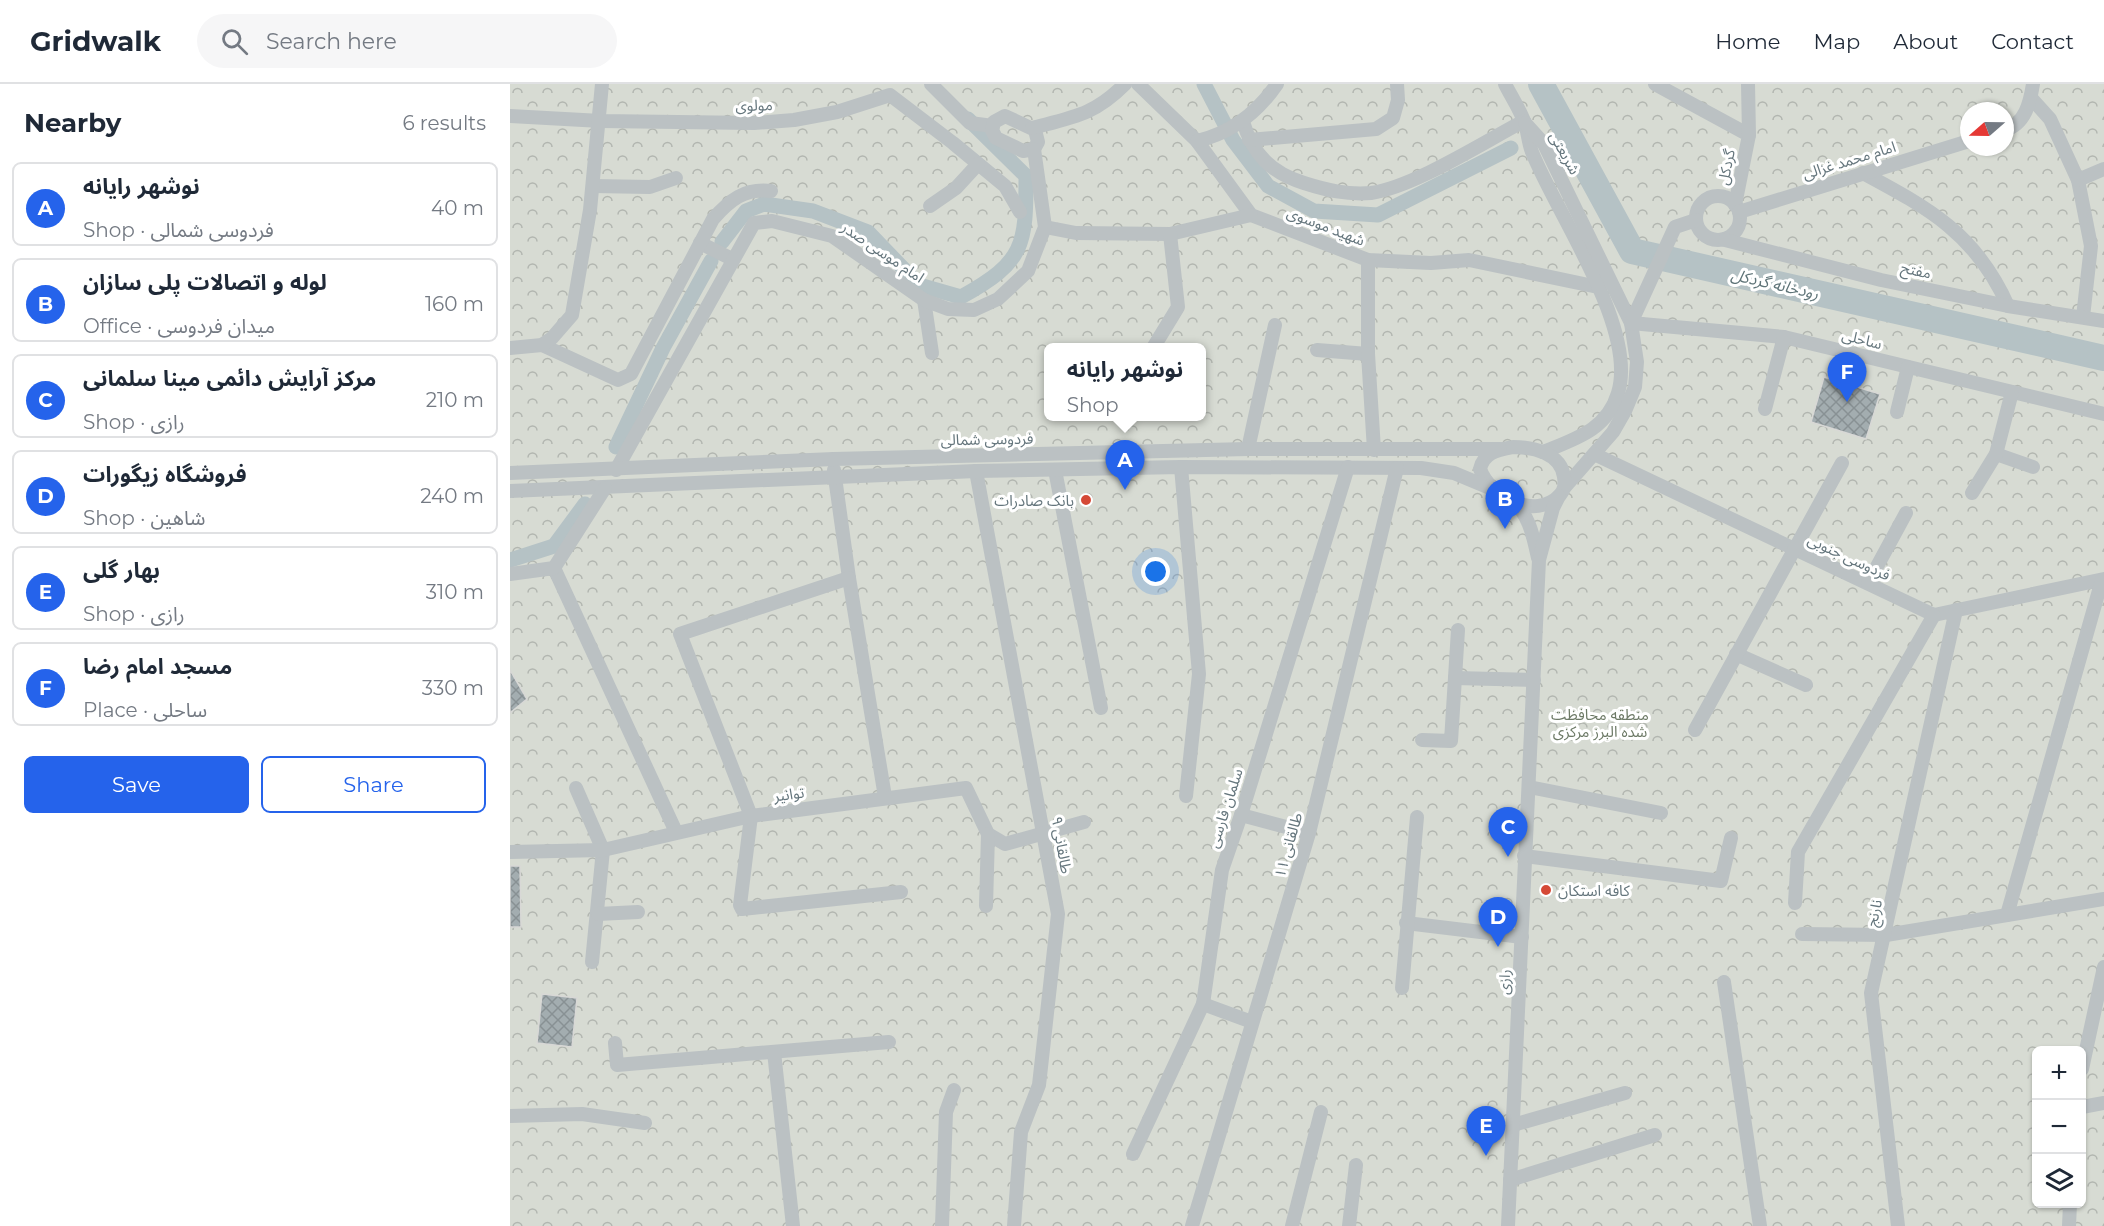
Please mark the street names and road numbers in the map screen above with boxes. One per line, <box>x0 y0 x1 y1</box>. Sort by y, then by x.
street label: مولوی <box>735 95 773 115</box>
street label: شریعتی <box>1545 128 1585 178</box>
street label: امام محمد غزالی <box>1800 137 1899 185</box>
street label: گردکل <box>1713 147 1739 187</box>
street label: شهید موسوی <box>1284 202 1368 250</box>
street label: امام موسی صدر <box>836 217 928 288</box>
street label: مفتح <box>1898 258 1933 285</box>
street label: ساحلی <box>1840 325 1884 353</box>
street label: فردوسی شمالی <box>941 429 1034 449</box>
street label: فردوسی جنوبی <box>1805 530 1894 585</box>
street label: سلمان فارسی <box>1203 766 1247 850</box>
street label: توانیر <box>771 782 806 806</box>
street label: طالقانی ۱۱ <box>1270 810 1306 880</box>
street label: طالقانی ۹ <box>1048 815 1076 875</box>
street label: نارنج <box>1862 898 1889 929</box>
street label: رازی <box>1494 969 1514 995</box>

